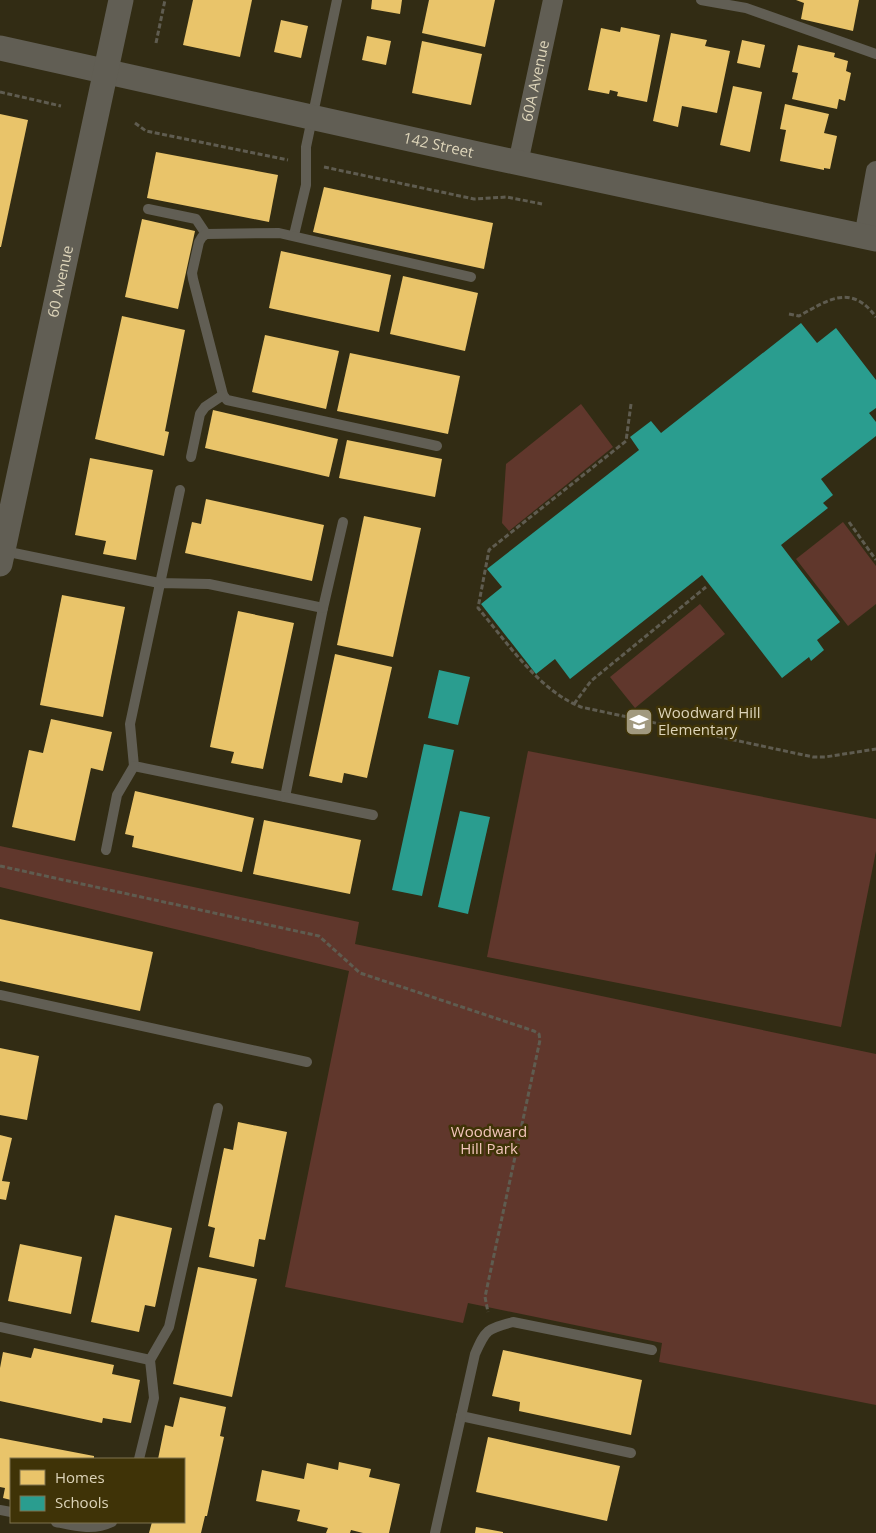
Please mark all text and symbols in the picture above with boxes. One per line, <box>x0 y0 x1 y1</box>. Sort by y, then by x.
street label: 60A Avenue <box>516 38 553 123</box>
street label: 142 Street <box>401 127 476 162</box>
street label: 60 Avenue <box>42 243 77 319</box>
place label: Woodward Hill Elementary <box>658 702 761 739</box>
school or university icon: Woodward Hill Elementary <box>624 707 654 737</box>
park label: Woodward Hill Park <box>451 1121 527 1158</box>
legend <box>10 1458 185 1523</box>
text: Homes <box>55 1467 105 1487</box>
text: Schools <box>55 1492 109 1512</box>

